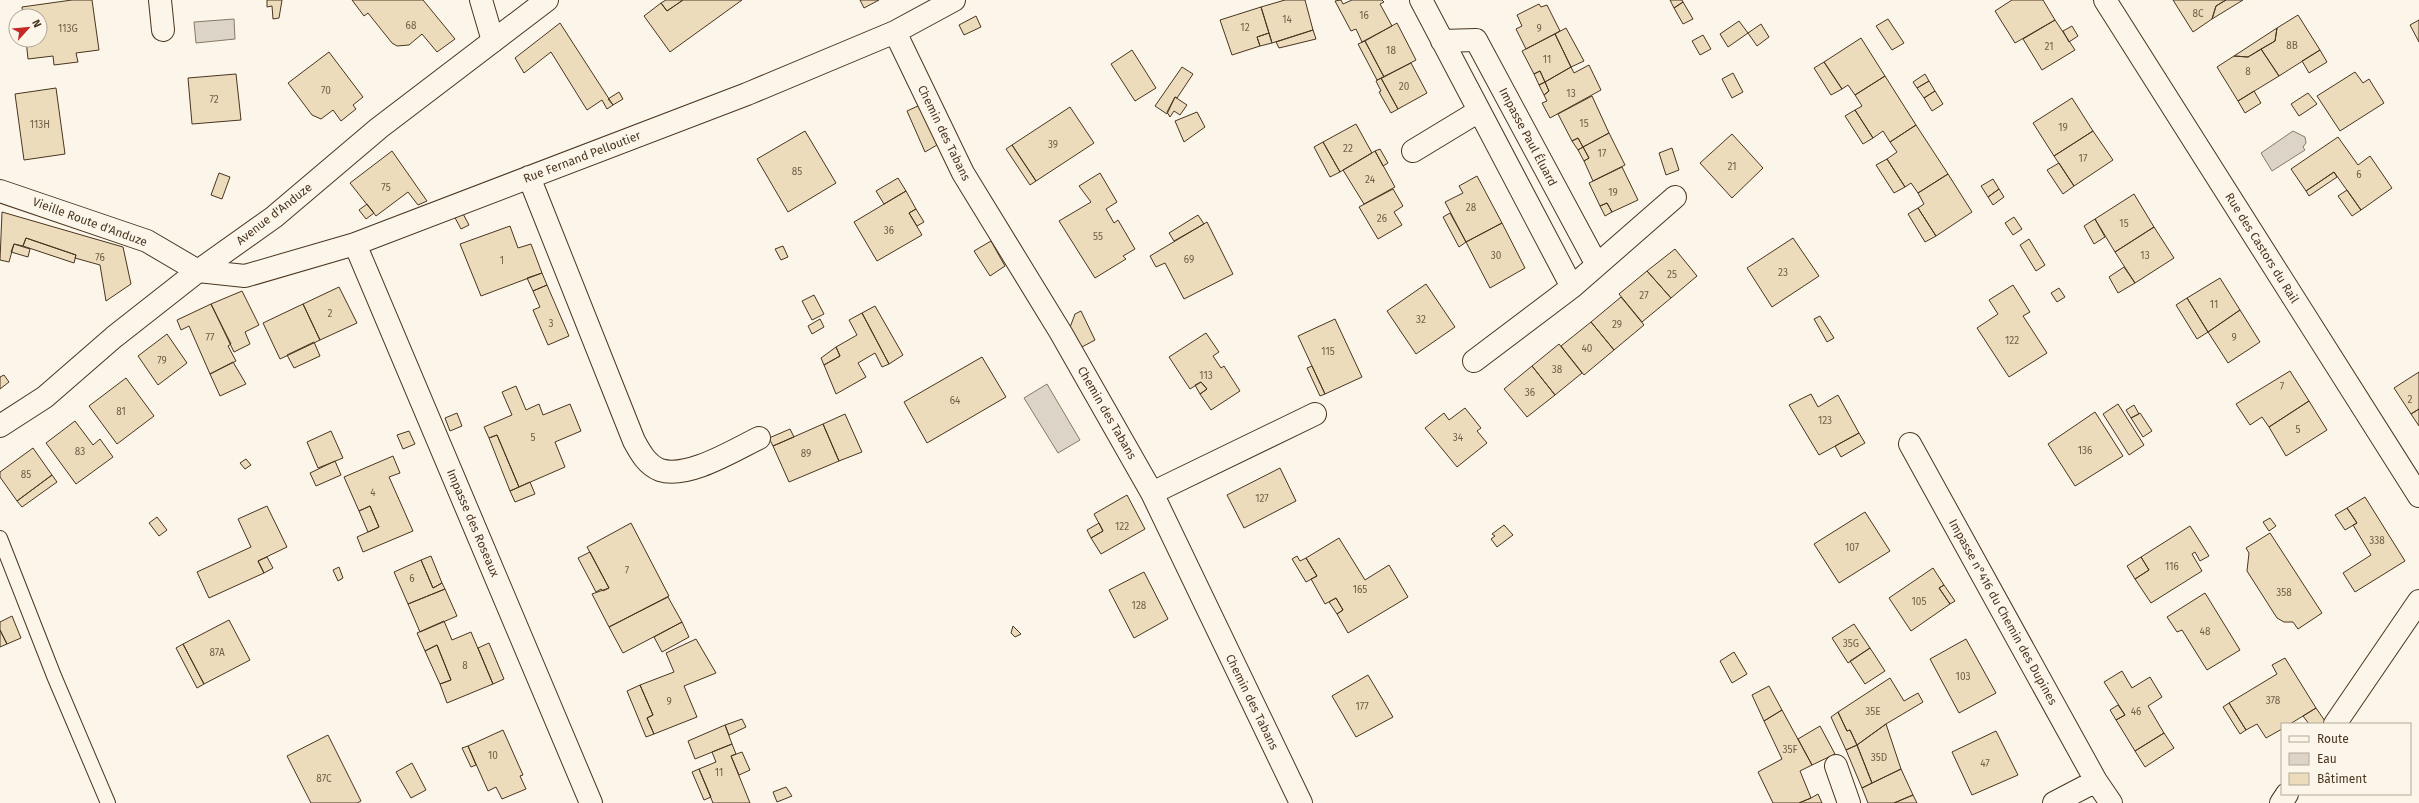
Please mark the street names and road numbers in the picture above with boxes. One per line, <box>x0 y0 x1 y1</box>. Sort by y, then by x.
street label: Chemin des Tabans <box>915 83 973 184</box>
street label: Impasse Paul Éluard <box>1496 85 1561 189</box>
street label: Rue Fernand Pelloutier <box>521 128 643 186</box>
street label: Avenue d'Anduze <box>233 180 315 248</box>
street label: Rue des Castors du Rail <box>2222 190 2302 306</box>
street label: Vieille Route d'Anduze <box>31 195 149 249</box>
street label: Chemin des Tabans <box>1075 364 1139 462</box>
street label: Impasse des Roseaux <box>444 467 502 579</box>
street label: Impasse n°416 du Chemin des Dupines <box>1946 517 2060 708</box>
street label: Chemin des Tabans <box>1223 652 1281 753</box>

